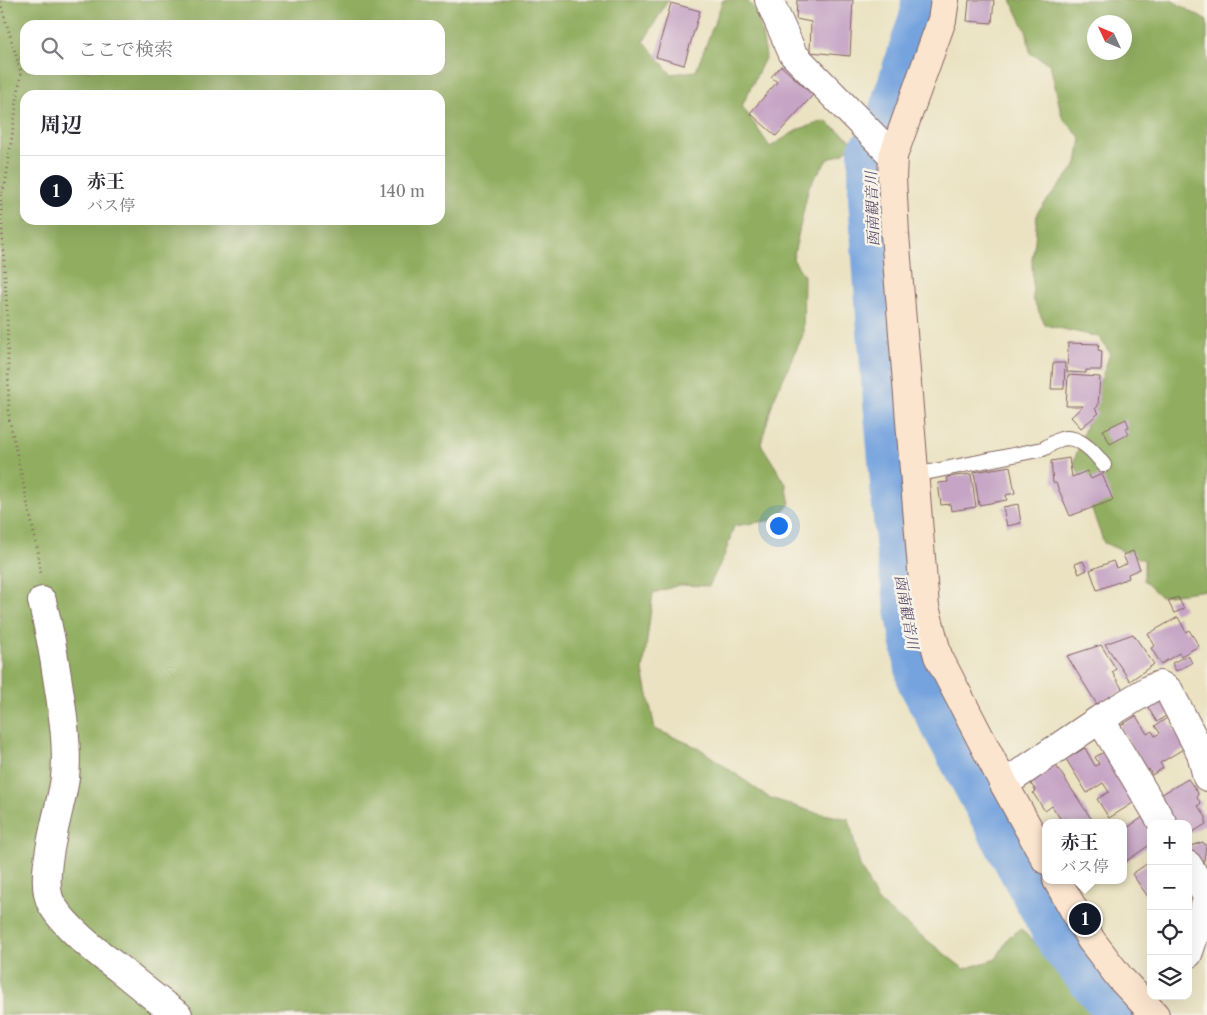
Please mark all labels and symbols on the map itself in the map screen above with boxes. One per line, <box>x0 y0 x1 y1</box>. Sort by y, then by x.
north arrow <box>1087 15 1132 60</box>
water label: 函南観音川 <box>861 169 883 247</box>
your location <box>766 513 792 539</box>
water label: 函南観音川 <box>891 573 923 653</box>
pin: 1 <box>1069 900 1101 938</box>

